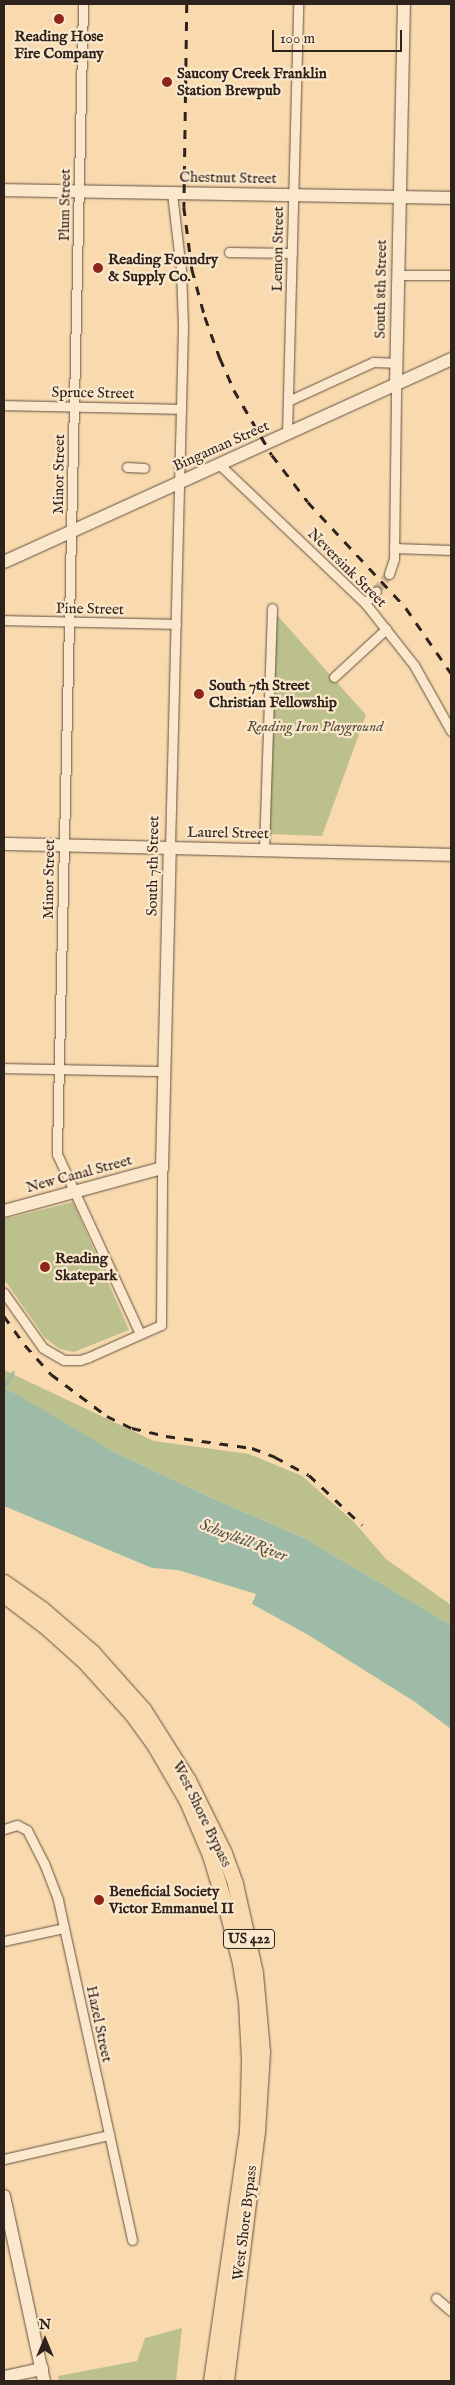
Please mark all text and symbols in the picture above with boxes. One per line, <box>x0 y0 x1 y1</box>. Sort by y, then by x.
marker: Reading Hose Fire Company <box>53 13 65 25</box>
scale bar <box>275 20 405 52</box>
place label: Reading Hose Fire Company <box>14 27 104 62</box>
text: 100 m <box>280 29 315 48</box>
place label: Saucony Creek Franklin Station Brewpub <box>177 64 327 99</box>
marker: Saucony Creek Franklin Station Brewpub <box>161 76 173 88</box>
street label: Chestnut Street <box>179 168 277 188</box>
street label: Plum Street <box>55 169 75 241</box>
street label: Lemon Street <box>268 206 288 292</box>
street label: South 8th Street <box>371 239 391 339</box>
place label: Reading Foundry & Supply Co. <box>108 250 218 285</box>
marker: Reading Foundry & Supply Co. <box>92 262 104 274</box>
street label: Spruce Street <box>51 383 135 403</box>
street label: Bingaman Street <box>170 417 272 475</box>
street label: Minor Street <box>49 434 69 514</box>
street label: Neversink Street <box>304 525 390 611</box>
street label: Pine Street <box>56 599 124 619</box>
place label: South 7th Street Christian Fellowship <box>209 676 337 711</box>
marker: South 7th Street Christian Fellowship <box>193 688 205 700</box>
park label: Reading Iron Playground <box>247 718 383 736</box>
street label: South 7th Street <box>143 816 163 916</box>
street label: Laurel Street <box>187 823 269 843</box>
street label: Minor Street <box>39 839 59 919</box>
street label: New Canal Street <box>24 1151 134 1197</box>
place label: Reading Skatepark <box>55 1249 117 1284</box>
marker: Reading Skatepark <box>39 1261 51 1273</box>
water label: Schuylkill River <box>197 1516 289 1566</box>
street label: West Shore Bypass <box>169 1758 235 1870</box>
place label: Beneficial Society Victor Emmanuel II <box>109 1882 234 1917</box>
marker: Beneficial Society Victor Emmanuel II <box>93 1894 105 1906</box>
road number: US 422 <box>223 1928 275 1950</box>
street label: Hazel Street <box>82 1984 116 2064</box>
street label: West Shore Bypass <box>229 2164 261 2282</box>
north arrow <box>20 2315 70 2365</box>
text: N <box>39 2316 51 2334</box>

